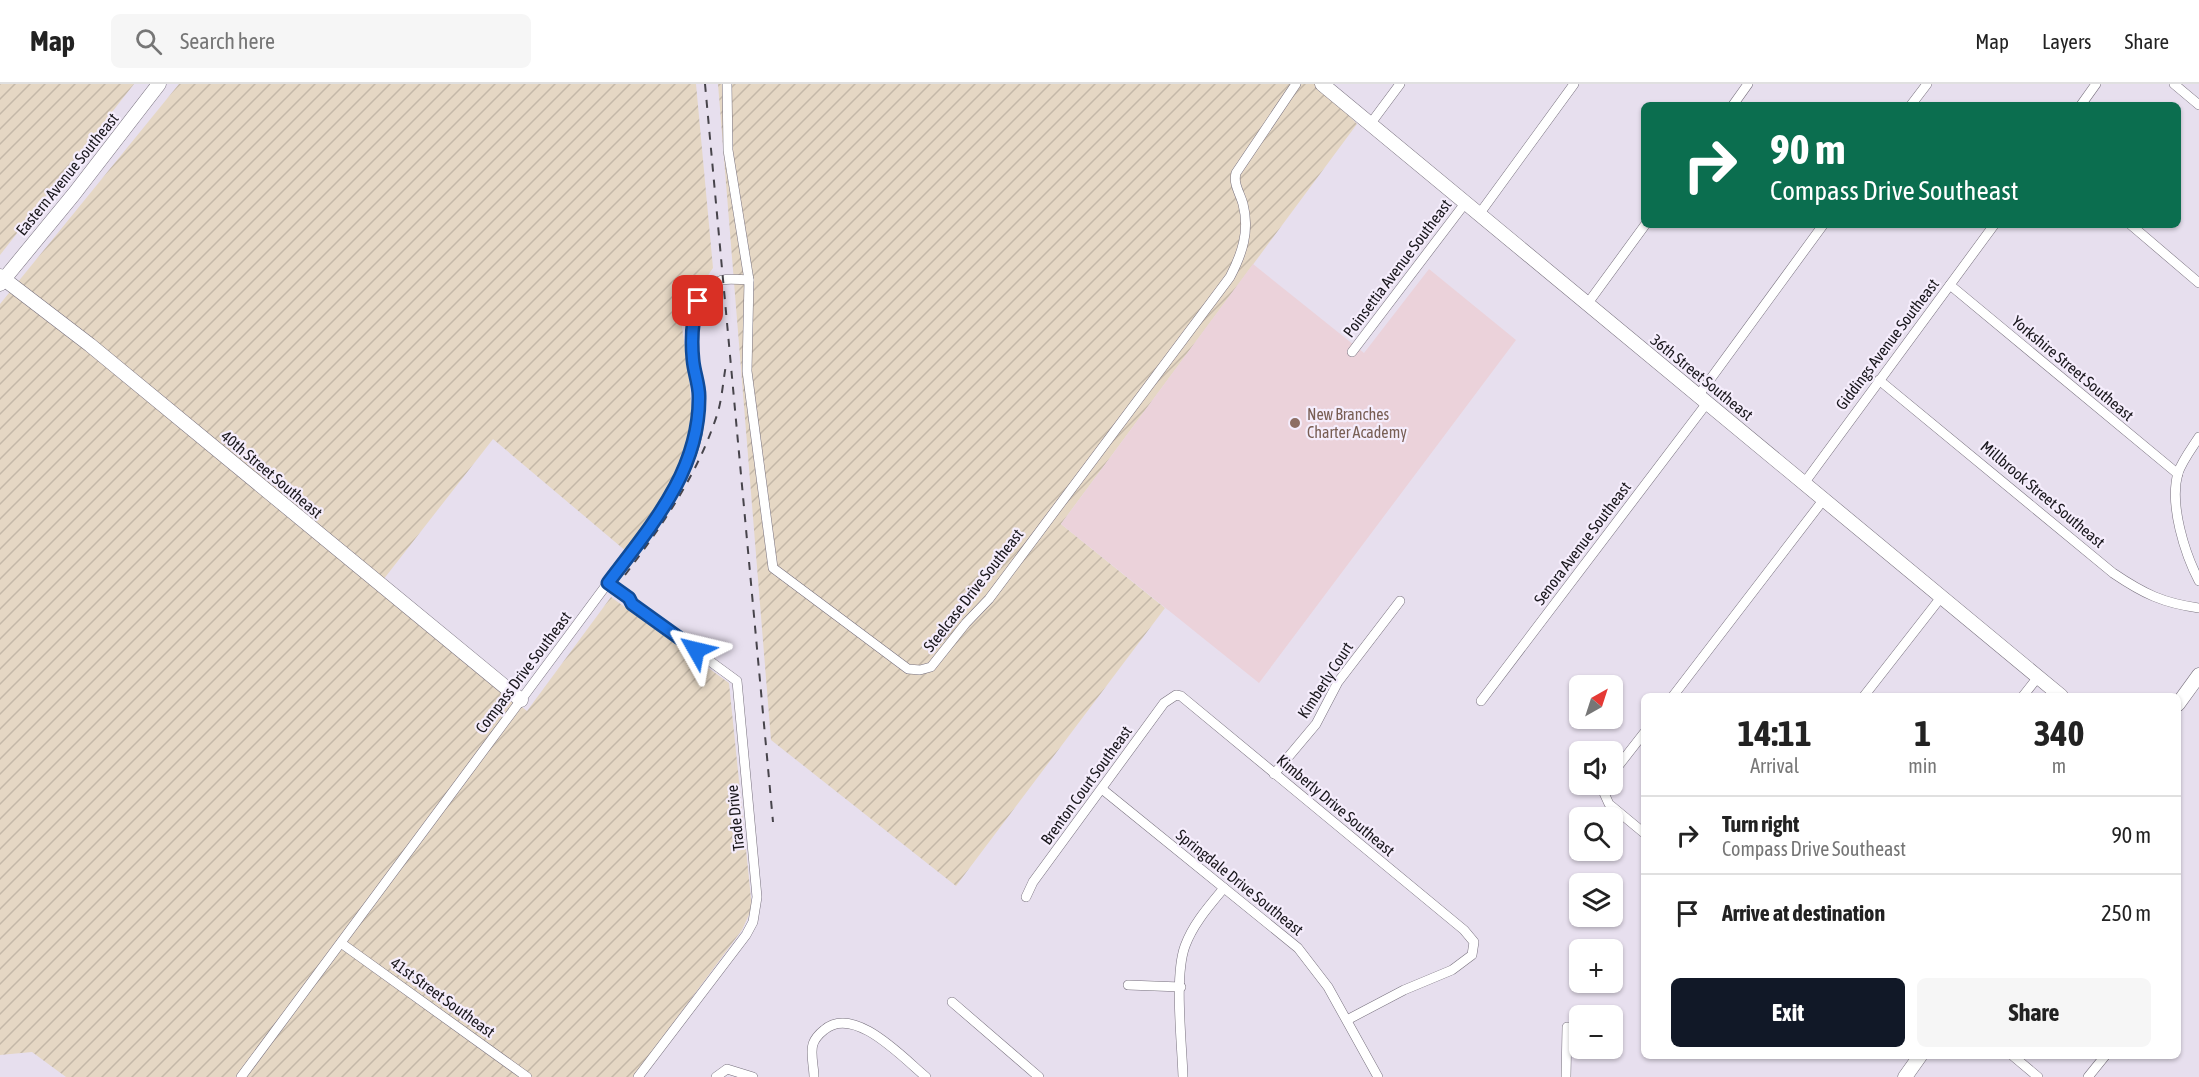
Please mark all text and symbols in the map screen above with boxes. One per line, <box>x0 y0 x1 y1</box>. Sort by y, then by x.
search box <box>111 14 531 68</box>
text: Map <box>30 25 75 57</box>
icon: search <box>132 25 165 58</box>
text: Search here <box>180 28 275 54</box>
text: Map <box>1975 29 2009 53</box>
text: Layers <box>2042 29 2092 53</box>
text: Share <box>2125 29 2169 53</box>
street label: Eastern Avenue Southeast <box>12 109 122 239</box>
text: 90 m <box>1770 125 1845 173</box>
icon: right <box>1671 126 1749 204</box>
text: Compass Drive Southeast <box>1770 175 2019 206</box>
street label: Poinsettia Avenue Southeast <box>1339 195 1455 340</box>
pin <box>672 275 723 326</box>
street label: Giddings Avenue Southeast <box>1832 275 1943 414</box>
icon: arrive <box>681 284 714 317</box>
street label: Yorkshire Street Southeast <box>2008 312 2138 424</box>
street label: 36th Street Southeast <box>1647 330 1757 424</box>
place label: New Branches Charter Academy <box>1307 405 1407 442</box>
marker: New Branches Charter Academy <box>1288 416 1302 430</box>
street label: 40th Street Southeast <box>218 427 326 522</box>
street label: Millbrook Street Southeast <box>1977 437 2109 551</box>
street label: Senora Avenue Southeast <box>1530 478 1634 608</box>
street label: Steelcase Drive Southeast <box>920 525 1027 655</box>
street label: Compass Drive Southeast <box>471 607 576 737</box>
position arrow <box>664 618 728 682</box>
street label: Kimberly Court <box>1294 638 1357 722</box>
north arrow <box>1569 675 1623 729</box>
map controls <box>1569 675 1623 1059</box>
text: 14:11 <box>1738 712 1812 754</box>
text: 1 <box>1914 712 1931 754</box>
text: 340 <box>2034 712 2084 754</box>
street label: Brenton Court Southeast <box>1037 722 1135 848</box>
button: sound <box>1569 741 1623 795</box>
street label: Kimberly Drive Southeast <box>1273 751 1399 860</box>
text: Arrival <box>1750 754 1799 777</box>
text: min <box>1908 754 1937 777</box>
text: m <box>2052 754 2066 777</box>
street label: Trade Drive <box>723 784 747 852</box>
button: search <box>1569 807 1623 861</box>
text: Turn right <box>1722 811 1799 837</box>
icon: right <box>1671 819 1704 852</box>
text: 90 m <box>2111 822 2151 848</box>
street label: Springdale Drive Southeast <box>1172 825 1307 940</box>
text: Compass Drive Southeast <box>1722 837 1906 860</box>
button: layers <box>1569 873 1623 927</box>
icon: arrive <box>1671 897 1704 930</box>
text: Arrive at destination <box>1722 900 1885 926</box>
text: 250 m <box>2101 900 2151 926</box>
button: + <box>1569 939 1623 993</box>
street label: 41st Street Southeast <box>388 953 499 1041</box>
button: Exit <box>1671 978 1905 1047</box>
button: Share <box>1917 978 2151 1047</box>
button: − <box>1569 1005 1623 1059</box>

